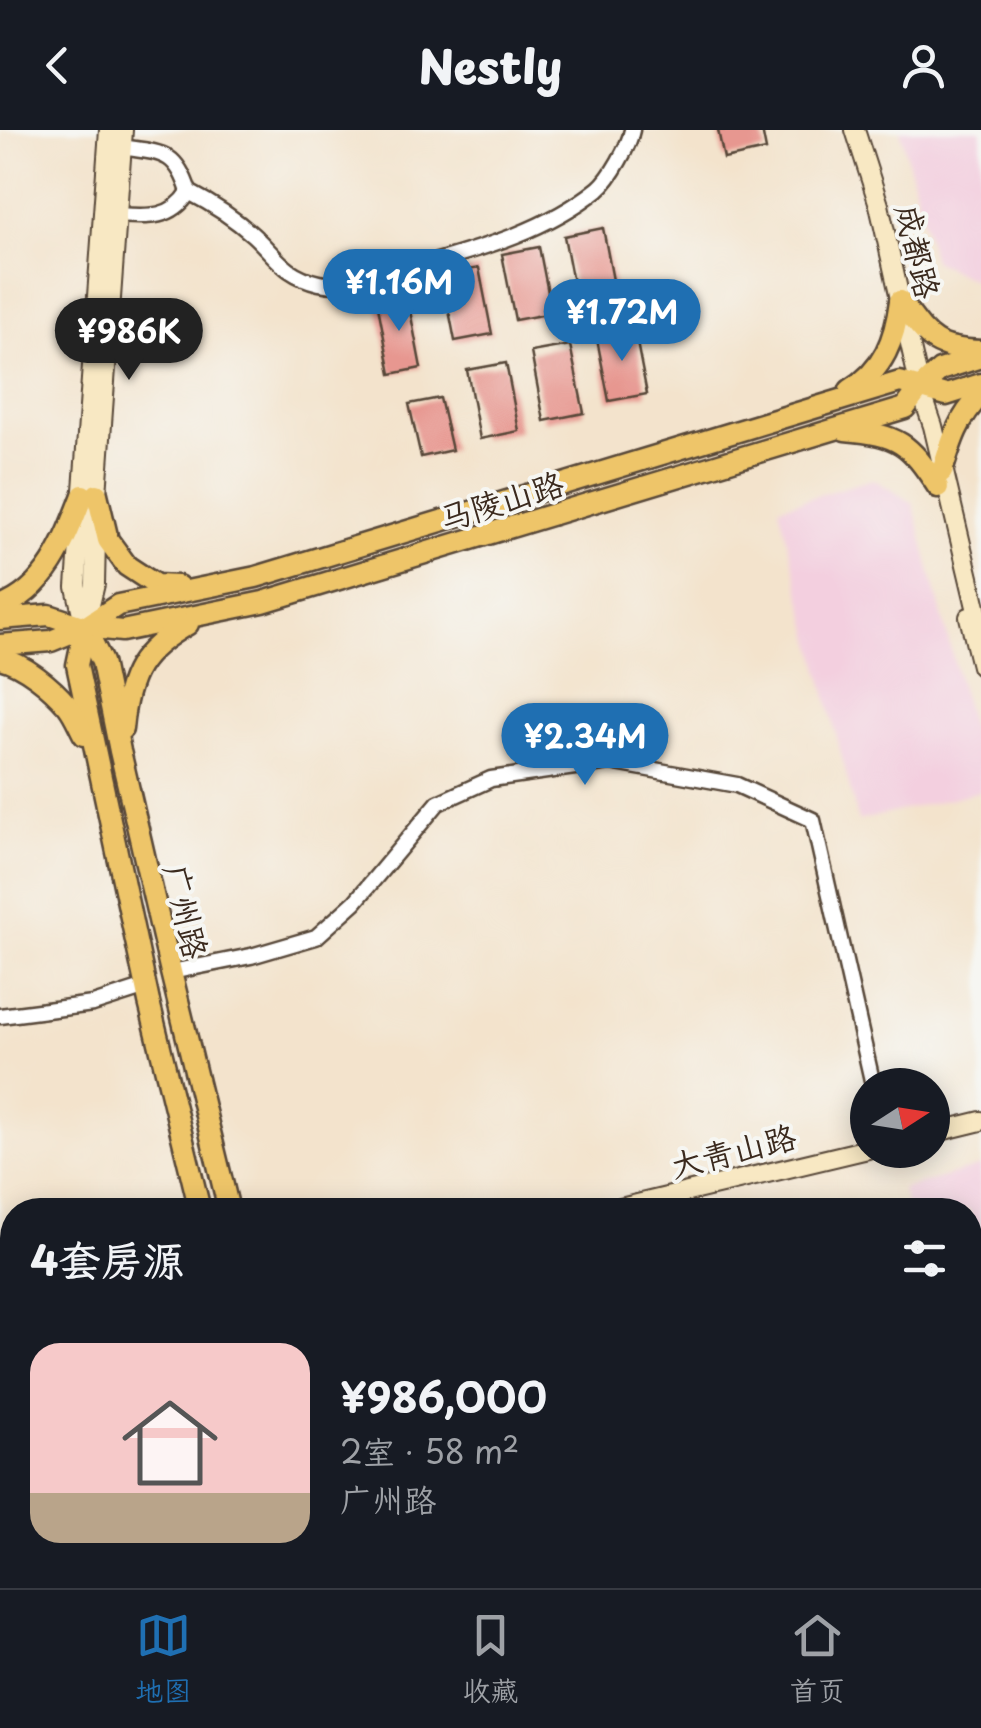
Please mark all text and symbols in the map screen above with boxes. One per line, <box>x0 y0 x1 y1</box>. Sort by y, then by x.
text: Nestly <box>419 31 562 99</box>
icon: back <box>30 38 85 93</box>
icon: person <box>896 38 951 93</box>
street label: 成都路 <box>885 199 953 303</box>
pin: ¥1.16M <box>318 249 480 334</box>
text: ¥1.16M <box>345 257 453 305</box>
pin: ¥1.72M <box>541 279 703 364</box>
text: ¥1.72M <box>566 287 678 335</box>
pin: ¥986K <box>59 298 199 383</box>
text: ¥986K <box>77 306 181 354</box>
street label: 马陵山路 <box>433 458 569 542</box>
pin: ¥2.34M <box>504 703 666 788</box>
text: ¥2.34M <box>523 711 647 759</box>
street label: 广州路 <box>153 859 221 963</box>
north arrow <box>850 1068 950 1168</box>
map controls <box>850 1068 950 1168</box>
street label: 大青山路 <box>665 1111 801 1189</box>
text: 4套房源 <box>30 1227 185 1290</box>
icon: filters <box>897 1231 952 1286</box>
text: ¥986,000 <box>340 1364 547 1427</box>
icon: home <box>110 1383 230 1503</box>
text: 2室 · 58 m² <box>340 1427 519 1475</box>
text: 广州路 <box>340 1475 436 1523</box>
tab: 地图 <box>135 1608 192 1711</box>
tab: 收藏 <box>462 1608 519 1711</box>
tab: 首页 <box>789 1608 846 1711</box>

